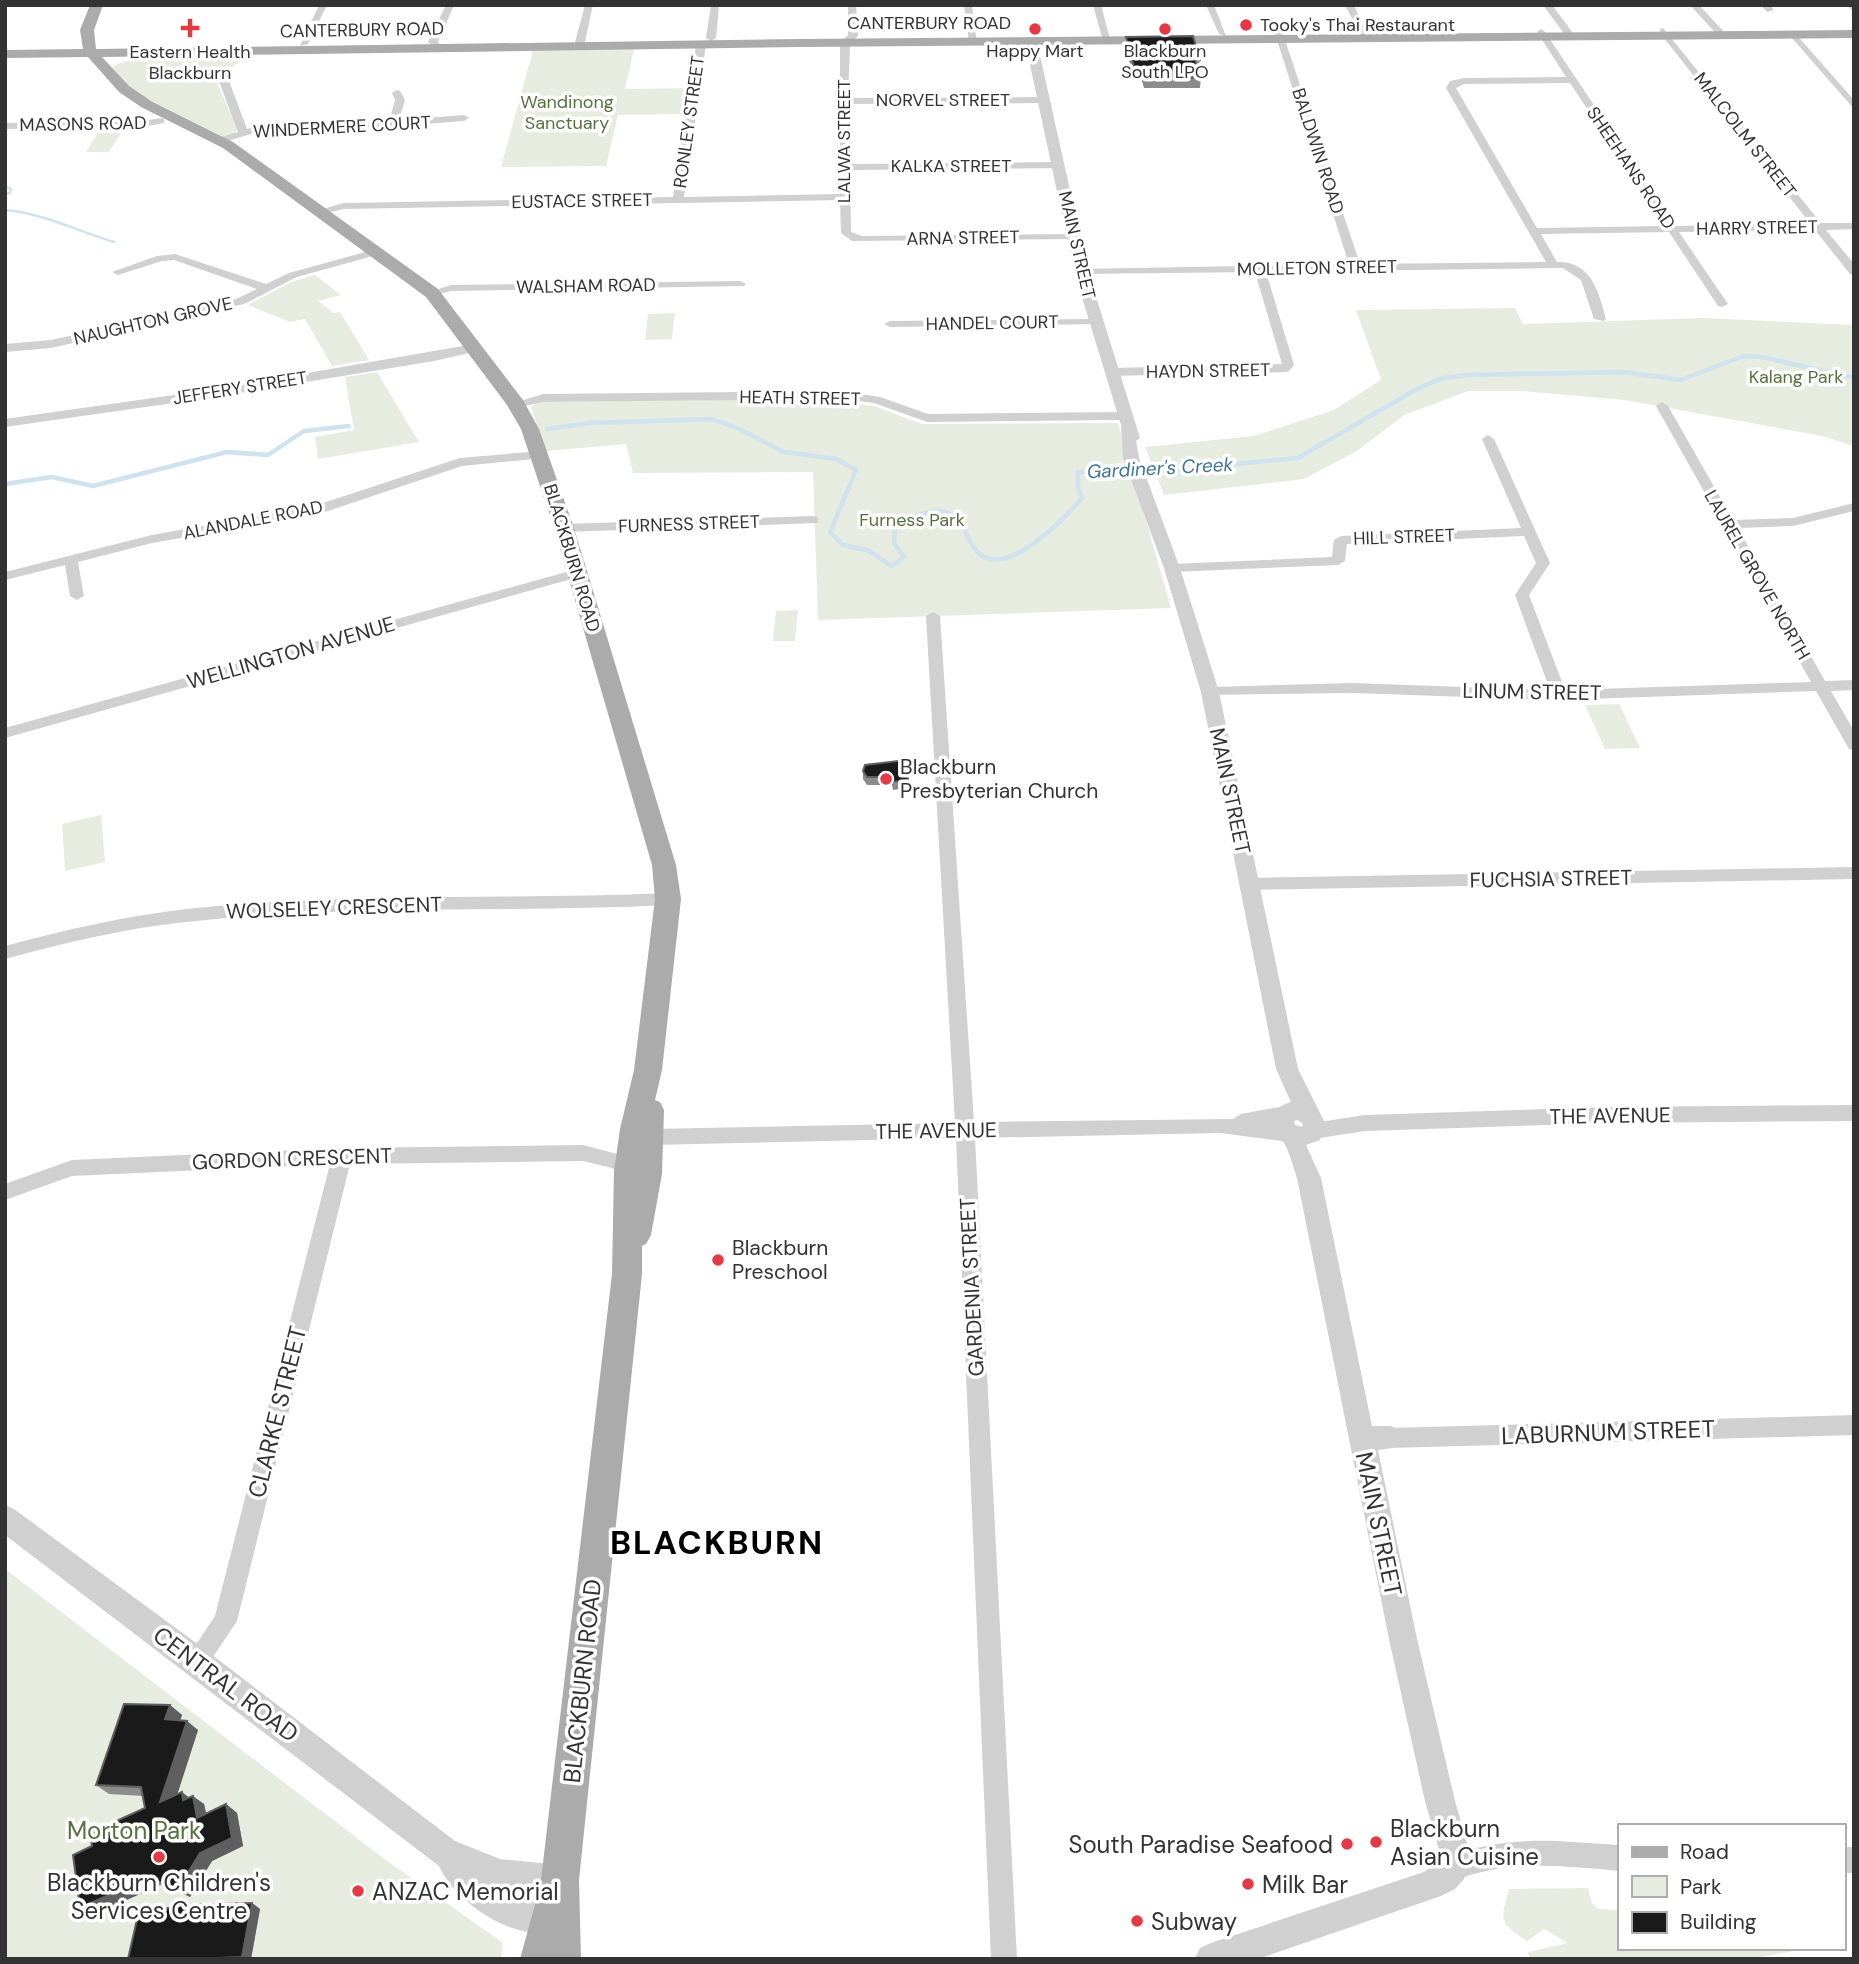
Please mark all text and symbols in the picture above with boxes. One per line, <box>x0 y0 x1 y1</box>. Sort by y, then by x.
street label: CANTERBURY ROAD <box>847 11 1011 35</box>
place label: Tooky's Thai Restaurant <box>1260 13 1455 37</box>
street label: CANTERBURY ROAD <box>280 17 444 43</box>
marker: Tooky's Thai Restaurant <box>1238 17 1254 33</box>
marker: Eastern Health Blackburn <box>180 18 200 38</box>
marker: Happy Mart <box>1027 21 1043 37</box>
marker: Blackburn South LPO <box>1157 21 1173 37</box>
place label: Happy Mart <box>986 39 1084 63</box>
place label: Blackburn South LPO <box>1121 39 1209 84</box>
place label: Eastern Health Blackburn <box>129 40 251 85</box>
street label: RONLEY STREET <box>668 54 710 190</box>
street label: MALCOLM STREET <box>1688 67 1802 203</box>
street label: LALWA STREET <box>832 79 856 203</box>
street label: BALDWIN ROAD <box>1286 85 1350 217</box>
street label: NORVEL STREET <box>876 88 1010 112</box>
park label: Wandinong Sanctuary <box>520 90 614 135</box>
street label: SHEEHANS ROAD <box>1581 102 1681 234</box>
street label: WINDERMERE COURT <box>253 110 431 144</box>
street label: MASONS ROAD <box>19 111 147 137</box>
street label: KALKA STREET <box>891 154 1011 178</box>
street label: EUSTACE STREET <box>511 188 653 214</box>
street label: MAIN STREET <box>1053 189 1101 301</box>
street label: HARRY STREET <box>1696 215 1818 241</box>
street label: ARNA STREET <box>906 225 1020 251</box>
street label: MOLLETON STREET <box>1237 255 1397 281</box>
street label: WALSHAM ROAD <box>516 273 656 299</box>
street label: NAUGHTON GROVE <box>71 291 235 351</box>
street label: HANDEL COURT <box>925 310 1059 336</box>
street label: HAYDN STREET <box>1146 358 1270 384</box>
park label: Kalang Park <box>1749 365 1843 389</box>
street label: JEFFERY STREET <box>171 366 309 410</box>
street label: HEATH STREET <box>739 385 861 411</box>
water label: Gardiner's Creek <box>1086 452 1234 484</box>
street label: BLACKBURN ROAD <box>538 481 606 635</box>
street label: LAUREL GROVE NORTH <box>1699 486 1815 664</box>
street label: ALANDALE ROAD <box>181 495 325 545</box>
park label: Furness Park <box>859 508 965 532</box>
street label: FURNESS STREET <box>618 510 760 538</box>
street label: HILL STREET <box>1353 523 1455 551</box>
street label: WELLINGTON AVENUE <box>184 610 398 696</box>
street label: LINUM STREET <box>1462 677 1602 707</box>
street label: MAIN STREET <box>1203 725 1257 857</box>
place label: Blackburn Presbyterian Church <box>900 753 1098 805</box>
marker: Blackburn Presbyterian Church <box>878 771 894 787</box>
street label: FUCHSIA STREET <box>1469 864 1633 894</box>
street label: WOLSELEY CRESCENT <box>226 890 443 926</box>
street label: THE AVENUE <box>1549 1101 1671 1131</box>
street label: THE AVENUE <box>875 1116 997 1146</box>
street label: GORDON CRESCENT <box>191 1142 393 1176</box>
street label: GARDENIA STREET <box>953 1197 991 1377</box>
place label: Blackburn Preschool <box>732 1234 828 1286</box>
marker: Blackburn Preschool <box>710 1252 726 1268</box>
street label: CLARKE STREET <box>241 1323 313 1501</box>
street label: LABURNUM STREET <box>1501 1413 1715 1451</box>
street label: MAIN STREET <box>1349 1449 1409 1599</box>
district label: BLACKBURN <box>610 1521 824 1564</box>
street label: BLACKBURN ROAD <box>556 1578 608 1784</box>
street label: CENTRAL ROAD <box>147 1619 305 1749</box>
place label: Blackburn Asian Cuisine <box>1390 1813 1539 1872</box>
park label: Morton Park <box>67 1815 201 1846</box>
legend <box>1618 1824 1845 1950</box>
place label: South Paradise Seafood <box>1068 1829 1333 1860</box>
marker: Blackburn Asian Cuisine <box>1368 1834 1384 1850</box>
marker: South Paradise Seafood <box>1339 1836 1355 1852</box>
text: Road <box>1680 1838 1729 1866</box>
marker: Blackburn Children's Services Centre <box>151 1849 167 1865</box>
place label: Blackburn Children's Services Centre <box>47 1867 271 1926</box>
place label: Milk Bar <box>1262 1869 1348 1900</box>
text: Park <box>1680 1873 1722 1901</box>
place label: ANZAC Memorial <box>372 1876 559 1907</box>
marker: Milk Bar <box>1240 1876 1256 1892</box>
marker: ANZAC Memorial <box>350 1883 366 1899</box>
place label: Subway <box>1151 1906 1237 1937</box>
text: Building <box>1680 1908 1757 1936</box>
marker: Subway <box>1129 1913 1145 1929</box>

